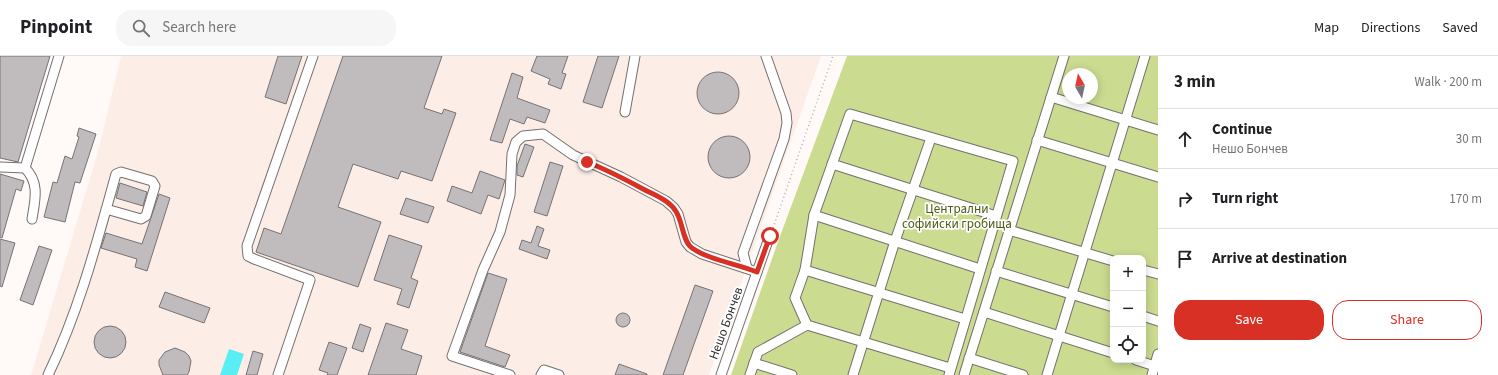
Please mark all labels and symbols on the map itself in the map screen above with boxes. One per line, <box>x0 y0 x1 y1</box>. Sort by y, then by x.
north arrow <box>1062 68 1098 104</box>
route end <box>578 153 596 171</box>
park label: Централни софийски гробища <box>902 200 1012 233</box>
route start <box>761 227 779 245</box>
street label: Нешо Бончев <box>704 284 748 362</box>

